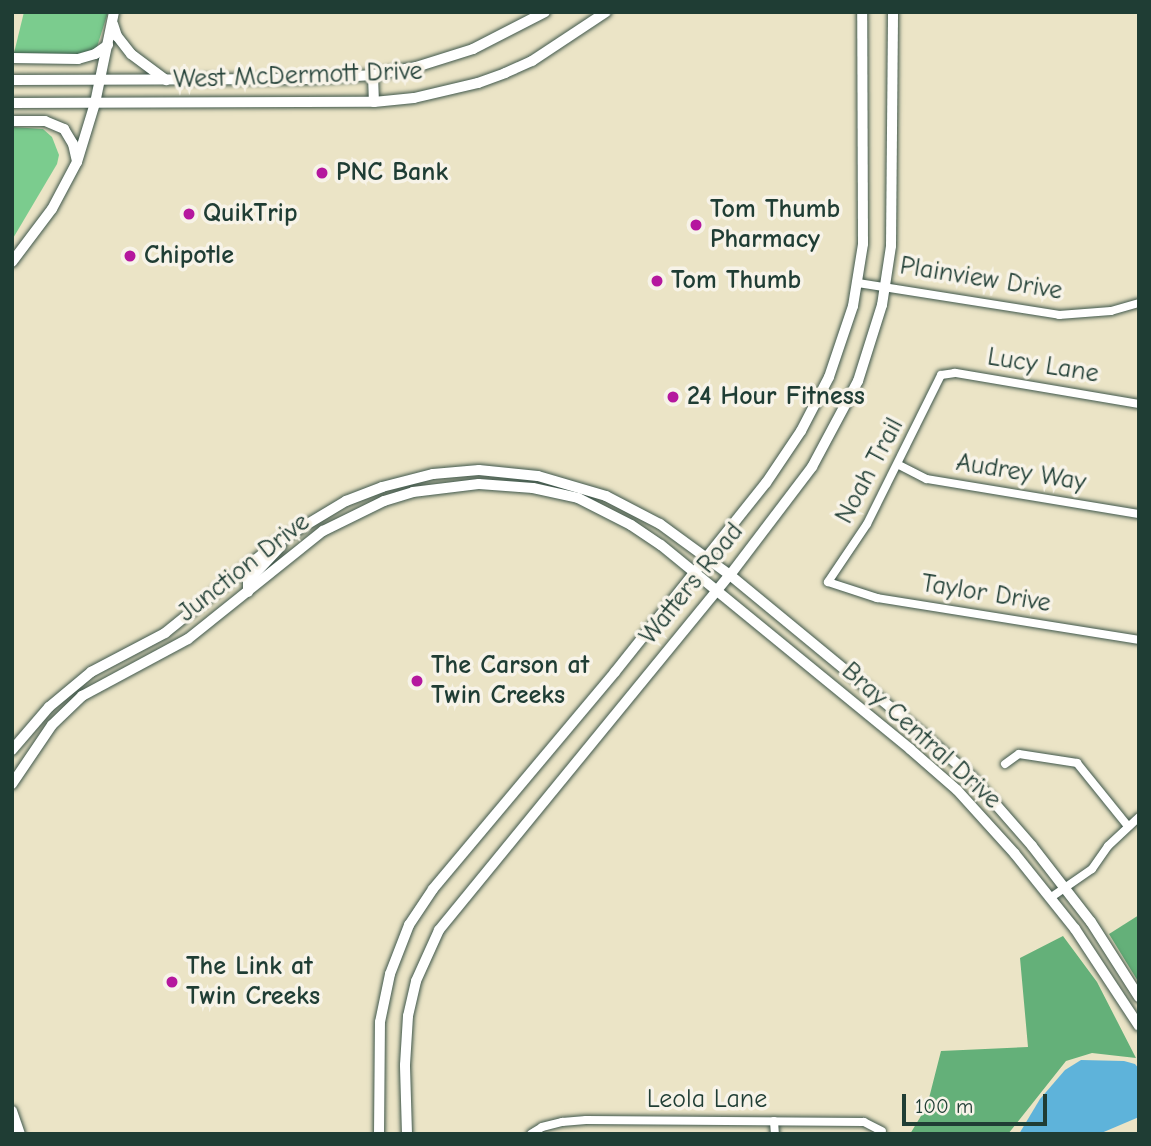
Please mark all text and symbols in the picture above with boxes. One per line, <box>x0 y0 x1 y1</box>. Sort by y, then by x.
street label: West McDermott Drive <box>173 56 423 96</box>
place label: PNC Bank <box>336 157 448 189</box>
marker: PNC Bank <box>314 165 330 181</box>
place label: Tom Thumb Pharmacy <box>710 194 840 256</box>
place label: QuikTrip <box>203 198 297 230</box>
marker: QuikTrip <box>181 206 197 222</box>
marker: Tom Thumb Pharmacy <box>688 217 704 233</box>
place label: Chipotle <box>144 240 234 272</box>
marker: Chipotle <box>122 248 138 264</box>
street label: Plainview Drive <box>898 251 1064 307</box>
place label: Tom Thumb <box>671 265 801 297</box>
marker: Tom Thumb <box>649 273 665 289</box>
street label: Lucy Lane <box>985 342 1101 390</box>
place label: 24 Hour Fitness <box>687 381 865 413</box>
marker: 24 Hour Fitness <box>665 389 681 405</box>
street label: Noah Trail <box>829 413 911 529</box>
street label: Audrey Way <box>954 447 1088 499</box>
street label: Junction Drive <box>172 507 316 629</box>
street label: Watters Road <box>634 517 750 651</box>
street label: Taylor Drive <box>919 568 1053 620</box>
place label: The Carson at Twin Creeks <box>431 650 589 712</box>
street label: Bray Central Drive <box>835 656 1007 816</box>
marker: The Carson at Twin Creeks <box>409 673 425 689</box>
place label: The Link at Twin Creeks <box>186 951 320 1012</box>
marker: The Link at Twin Creeks <box>164 974 180 990</box>
scale bar <box>906 1080 1051 1124</box>
street label: Leola Lane <box>647 1084 767 1116</box>
text: 100 m <box>915 1094 973 1118</box>

